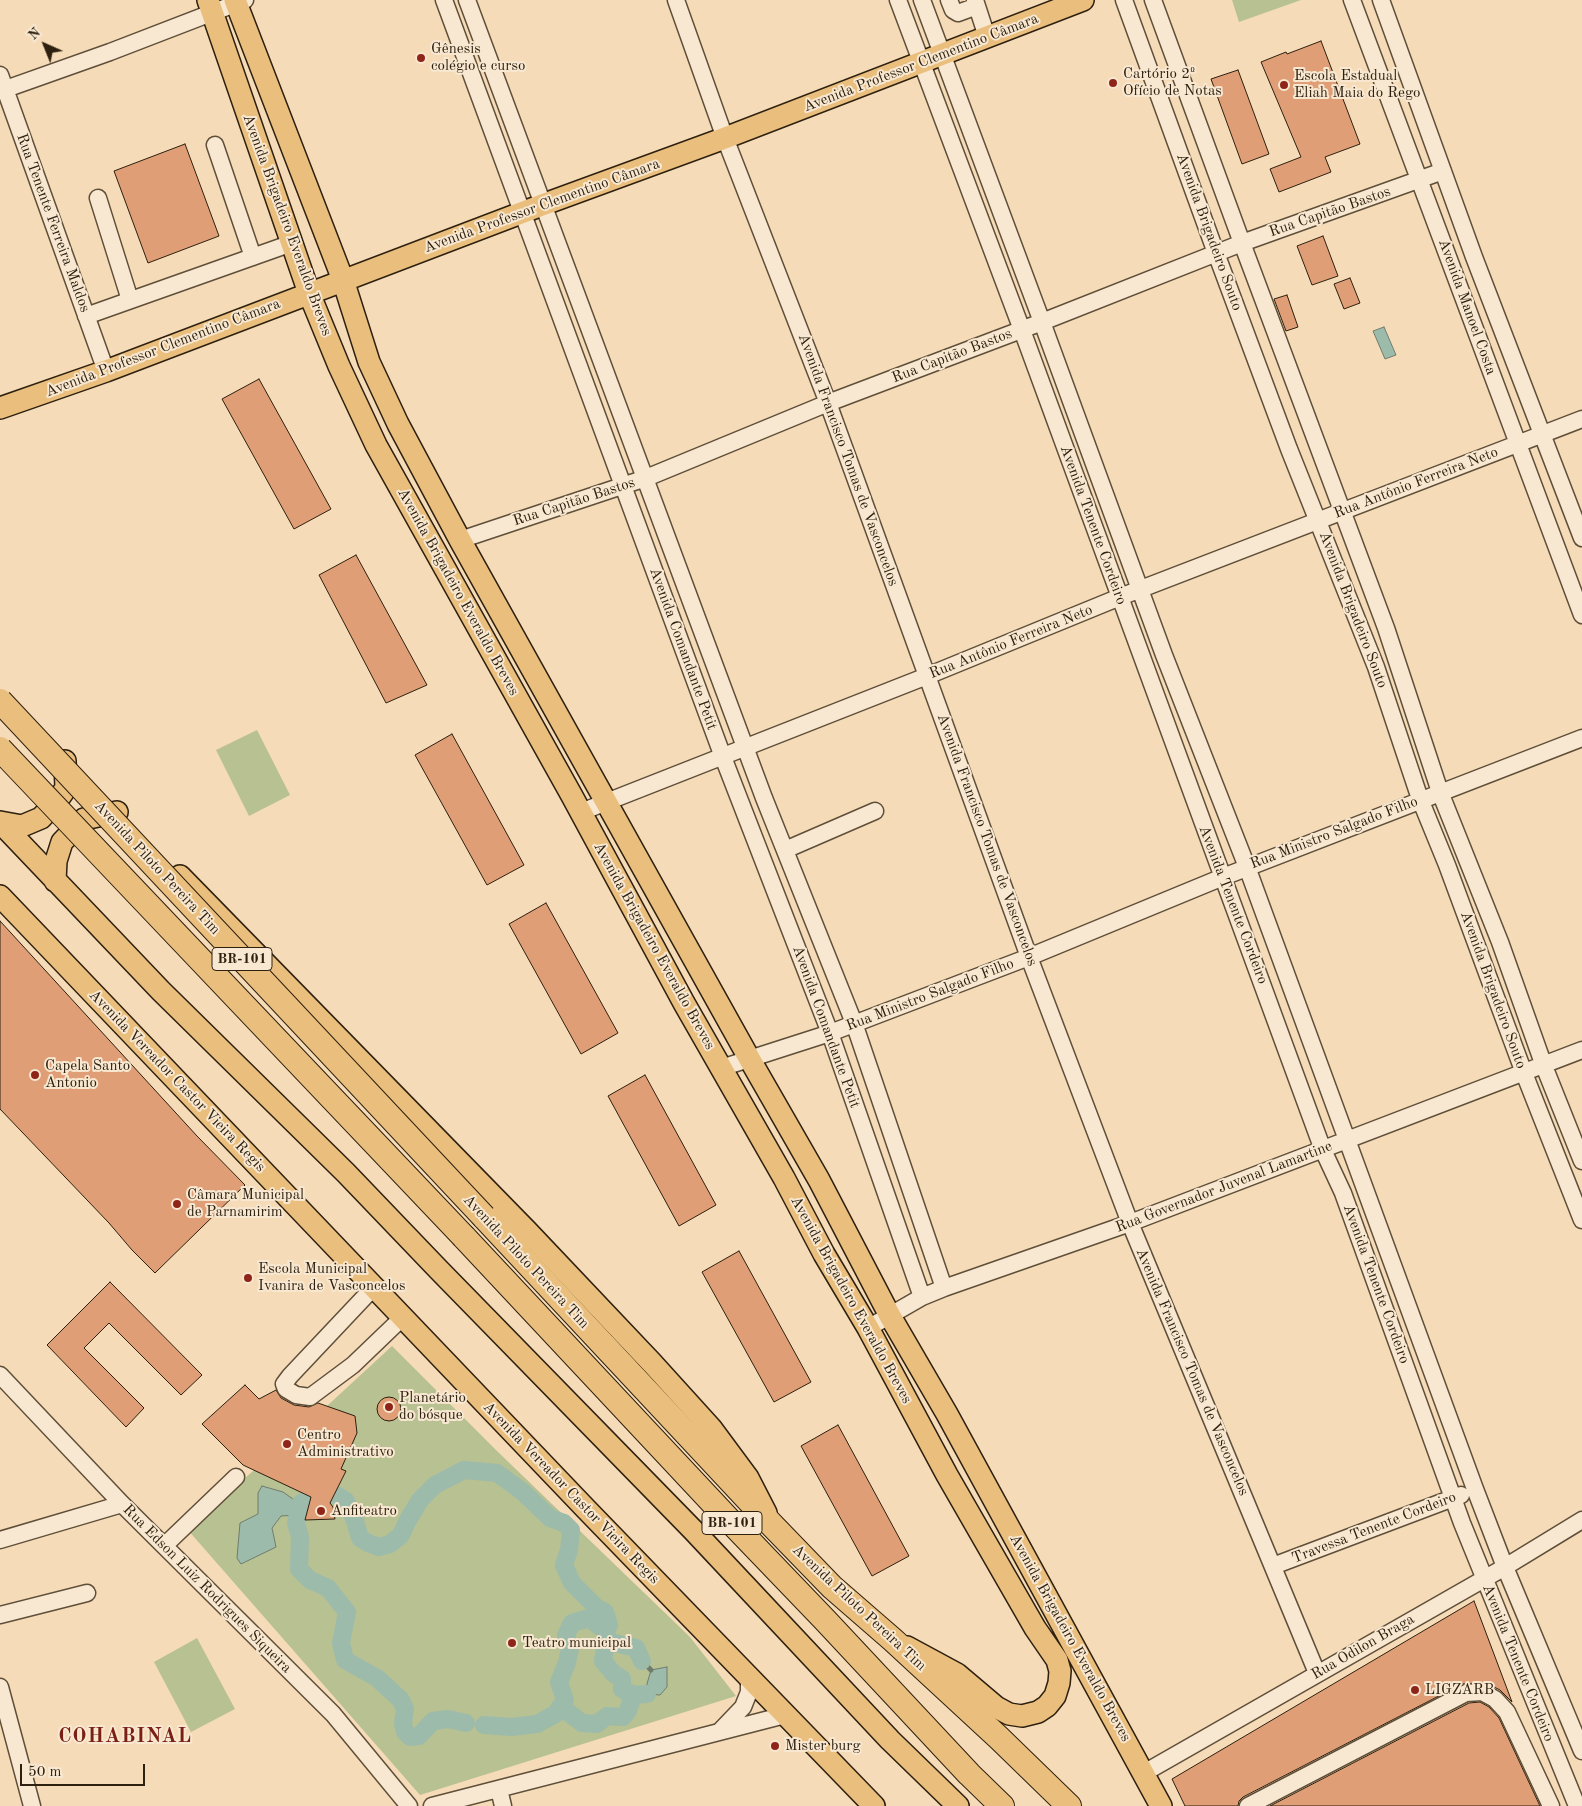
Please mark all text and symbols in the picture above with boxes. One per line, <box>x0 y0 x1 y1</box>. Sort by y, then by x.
street label: Avenida Professor Clementino Câmara <box>801 10 1041 116</box>
north arrow <box>20 20 70 70</box>
text: N <box>26 25 43 43</box>
place label: Gênesis colégio e curso <box>431 40 525 75</box>
marker: Gênesis colégio e curso <box>415 52 427 64</box>
place label: Cartório 2º Ofício de Notas <box>1123 65 1222 100</box>
place label: Escola Estadual Eliah Maia do Rego <box>1294 67 1421 102</box>
marker: Cartório 2º Ofício de Notas <box>1107 77 1119 89</box>
marker: Escola Estadual Eliah Maia do Rego <box>1278 79 1290 91</box>
street label: Avenida Brigadeiro Everaldo Breves <box>238 112 336 338</box>
street label: Rua Tenente Ferreira Maldos <box>12 131 94 315</box>
street label: Avenida Brigadeiro Souto <box>1172 151 1246 313</box>
street label: Avenida Professor Clementino Câmara <box>421 155 663 257</box>
street label: Rua Capitão Bastos <box>1267 183 1393 241</box>
street label: Avenida Manoel Costa <box>1434 236 1500 378</box>
street label: Avenida Professor Clementino Câmara <box>43 295 283 401</box>
street label: Rua Capitão Bastos <box>889 325 1015 387</box>
street label: Avenida Francisco Tomas de Vasconcelos <box>794 331 902 589</box>
street label: Avenida Tenente Cordeiro <box>1056 443 1130 607</box>
street label: Rua Antônio Ferreira Neto <box>1331 443 1501 523</box>
street label: Rua Capitão Bastos <box>511 474 637 530</box>
street label: Avenida Brigadeiro Everaldo Breves <box>393 485 523 699</box>
street label: Avenida Brigadeiro Souto <box>1315 529 1391 691</box>
street label: Avenida Comandante Petit <box>645 565 721 733</box>
street label: Rua Antônio Ferreira Neto <box>927 601 1095 683</box>
street label: Avenida Francisco Tomas de Vasconcelos <box>933 711 1041 969</box>
street label: Rua Ministro Salgado Filho <box>1248 793 1420 873</box>
street label: Avenida Piloto Pereira Tim <box>90 797 224 939</box>
street label: Avenida Tenente Cordeiro <box>1194 823 1272 987</box>
street label: Avenida Brigadeiro Everaldo Breves <box>589 839 719 1053</box>
street label: Avenida Brigadeiro Souto <box>1456 909 1530 1071</box>
street label: Avenida Comandante Petit <box>788 943 864 1111</box>
road number: BR-101 <box>212 948 272 971</box>
street label: Rua Ministro Salgado Filho <box>844 955 1016 1035</box>
street label: Avenida Vereador Castor Vieira Regis <box>85 986 269 1176</box>
place label: Capela Santo Antonio <box>45 1057 130 1092</box>
marker: Capela Santo Antonio <box>29 1069 41 1081</box>
street label: Rua Governador Juvenal Lamartine <box>1113 1137 1335 1237</box>
place label: Câmara Municipal de Parnamirim <box>187 1186 304 1221</box>
street label: Avenida Piloto Pereira Tim <box>459 1191 593 1333</box>
street label: Avenida Brigadeiro Everaldo Breves <box>786 1193 916 1407</box>
marker: Câmara Municipal de Parnamirim <box>171 1198 183 1210</box>
street label: Avenida Tenente Cordeiro <box>1339 1202 1413 1366</box>
street label: Avenida Francisco Tomas de Vasconcelos <box>1132 1245 1252 1499</box>
place label: Escola Municipal Ivanira de Vasconcelos <box>258 1260 405 1295</box>
marker: Escola Municipal Ivanira de Vasconcelos <box>242 1272 254 1284</box>
place label: Planetário do bósque <box>399 1389 466 1424</box>
street label: Avenida Vereador Castor Vieira Regis <box>479 1398 663 1588</box>
marker: Planetário do bósque <box>383 1401 395 1413</box>
place label: Centro Administrativo <box>297 1426 394 1461</box>
marker: Centro Administrativo <box>281 1438 293 1450</box>
street label: Travessa Tenente Cordeiro <box>1289 1488 1459 1568</box>
street label: Rua Edson Luiz Rodrigues Siqueira <box>119 1501 295 1677</box>
place label: Anfiteatro <box>331 1502 397 1520</box>
marker: Anfiteatro <box>315 1505 327 1517</box>
road number: BR-101 <box>702 1512 762 1535</box>
street label: Avenida Brigadeiro Everaldo Breves <box>1005 1531 1135 1745</box>
street label: Avenida Piloto Pereira Tim <box>788 1541 930 1675</box>
street label: Avenida Tenente Cordeiro <box>1478 1582 1558 1744</box>
street label: Rua Odilon Braga <box>1308 1610 1418 1684</box>
place label: Teatro municipal <box>522 1634 631 1652</box>
marker: Teatro municipal <box>506 1637 518 1649</box>
place label: LIGZARB <box>1425 1681 1494 1699</box>
marker: LIGZARB <box>1409 1684 1421 1696</box>
district label: COHABINAL <box>57 1725 193 1749</box>
place label: Mister burg <box>785 1737 861 1755</box>
marker: Mister burg <box>769 1740 781 1752</box>
scale bar <box>22 1754 148 1786</box>
text: 50 m <box>28 1765 62 1780</box>

